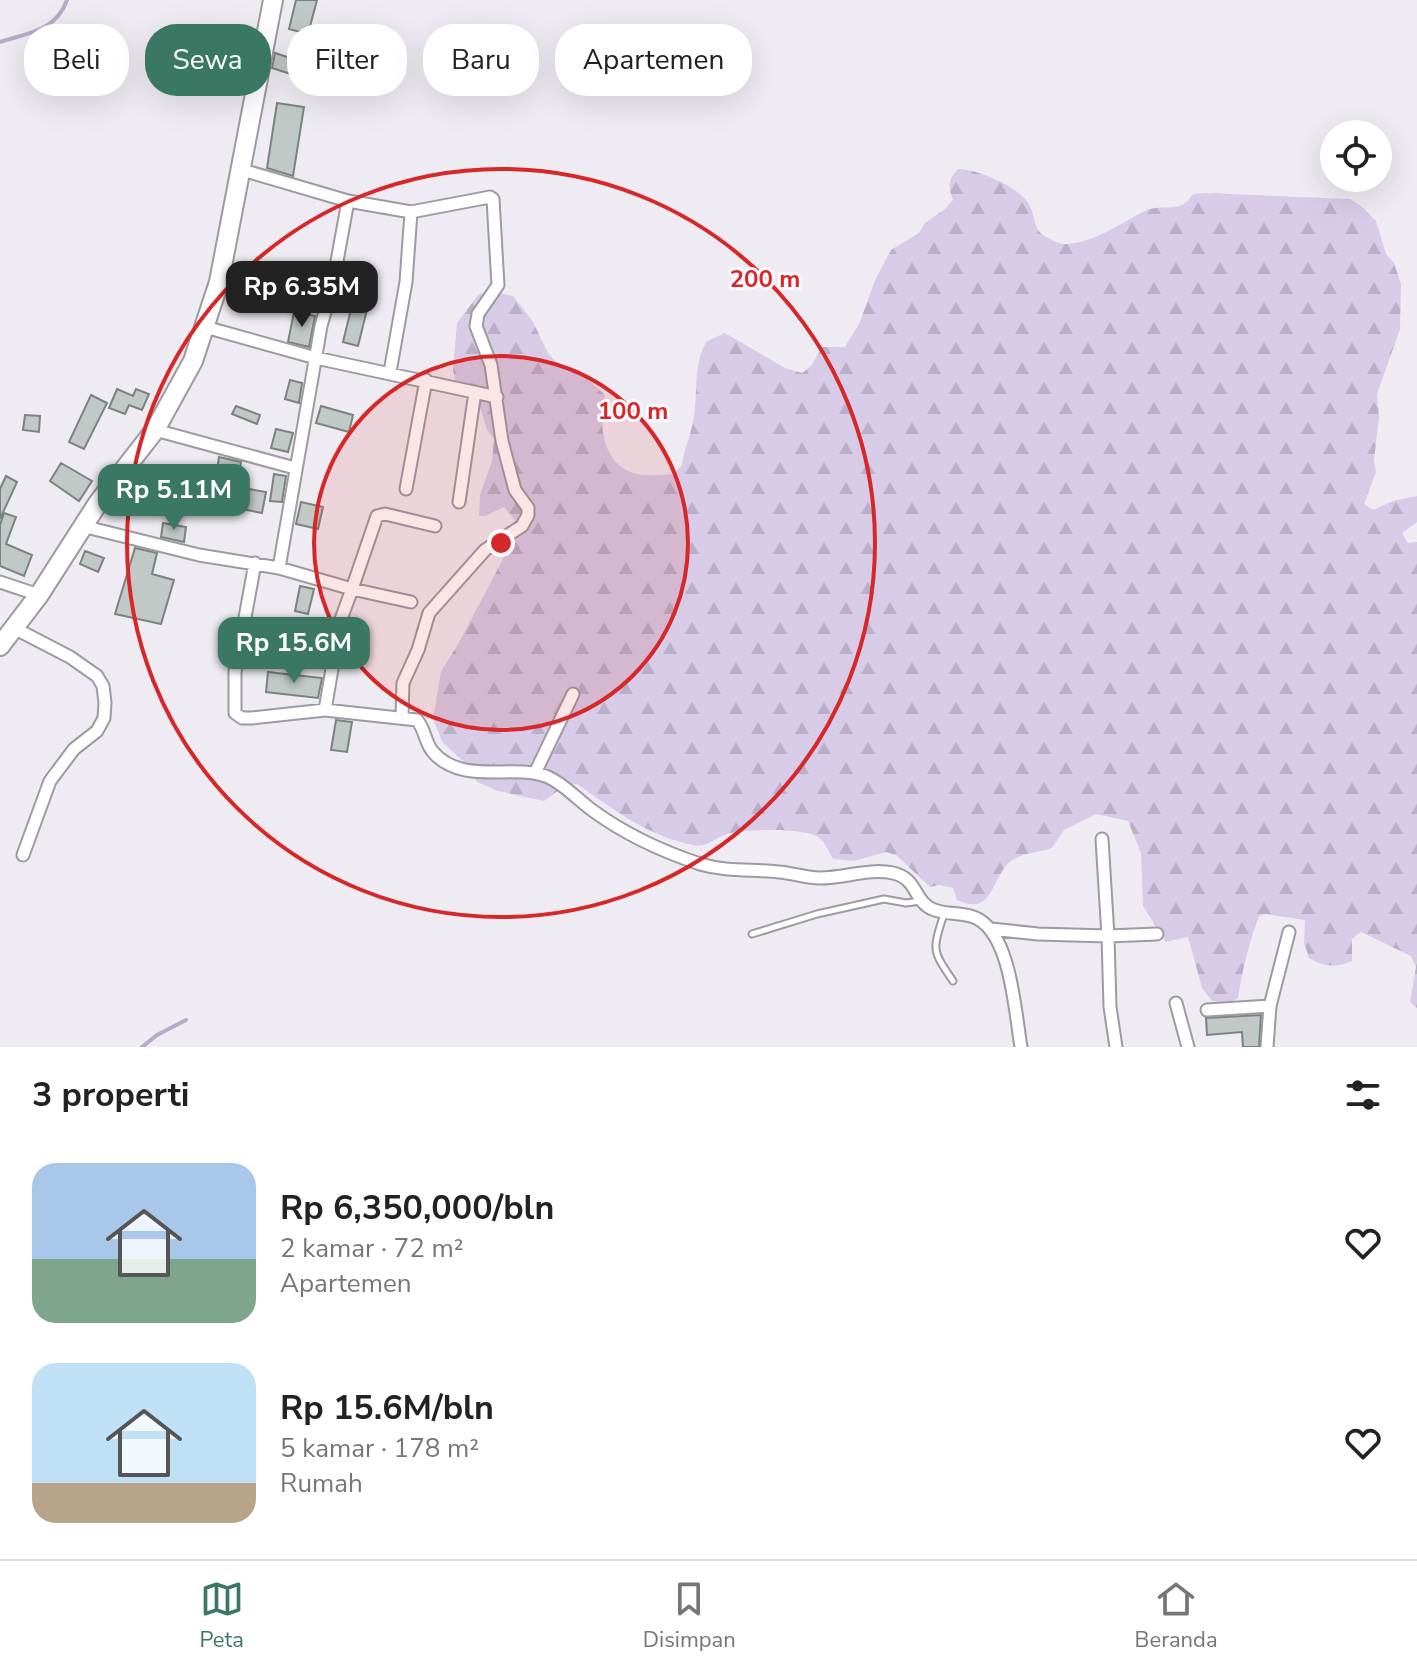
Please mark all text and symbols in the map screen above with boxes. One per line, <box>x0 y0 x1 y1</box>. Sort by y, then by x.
chip: Beli <box>24 24 129 96</box>
chip: Sewa <box>145 24 271 96</box>
chip: Filter <box>287 24 407 96</box>
chip: Baru <box>423 24 539 96</box>
chip: Apartemen <box>555 24 752 96</box>
map controls <box>1320 120 1392 192</box>
button: locate <box>1320 120 1392 192</box>
pin: Rp 6.35M <box>219 261 385 329</box>
text: 200 m <box>730 263 800 295</box>
text: Rp 6.35M <box>244 269 360 304</box>
text: 100 m <box>598 395 668 427</box>
pin: Rp 5.11M <box>91 464 257 532</box>
text: Rp 5.11M <box>116 472 232 507</box>
centre of rings <box>487 529 515 557</box>
pin: Rp 15.6M <box>211 617 377 685</box>
text: Rp 15.6M <box>236 625 352 660</box>
text: 3 properti <box>32 1072 189 1118</box>
icon: filters <box>1341 1073 1385 1117</box>
text: Rp 6,350,000/bln <box>280 1185 554 1231</box>
icon: home <box>96 1195 192 1291</box>
icon: heart <box>1341 1221 1385 1265</box>
text: 2 kamar · 72 m² <box>280 1231 464 1266</box>
text: Apartemen <box>280 1266 412 1301</box>
text: Rp 15.6M/bln <box>280 1385 494 1431</box>
icon: home <box>96 1395 192 1491</box>
icon: heart <box>1341 1421 1385 1465</box>
text: 5 kamar · 178 m² <box>280 1431 479 1466</box>
text: Rumah <box>280 1466 363 1501</box>
tab: Peta <box>199 1577 244 1655</box>
tab: Disimpan <box>643 1577 736 1655</box>
tab: Beranda <box>1135 1577 1218 1655</box>

